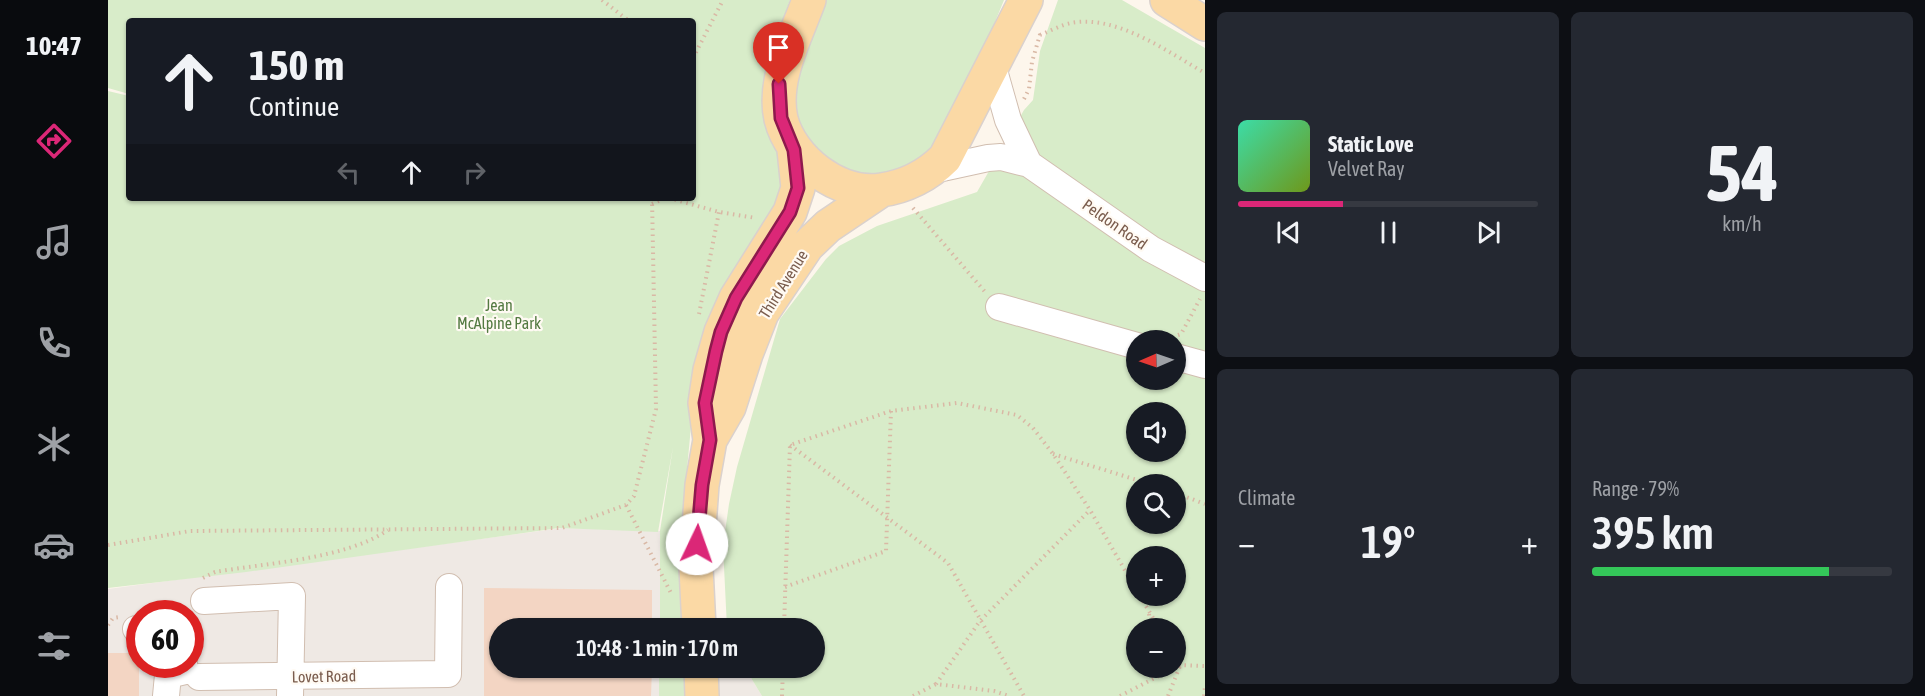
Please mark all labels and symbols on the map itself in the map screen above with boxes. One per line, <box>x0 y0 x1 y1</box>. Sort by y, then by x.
pin <box>753 22 804 84</box>
street label: Peldon Road <box>1079 195 1151 253</box>
street label: Third Avenue <box>755 247 811 321</box>
park label: Jean McAlpine Park <box>457 296 541 333</box>
north arrow <box>1126 330 1186 390</box>
position arrow <box>665 512 729 576</box>
speed limit sign: 60 <box>126 600 204 678</box>
street label: Lovet Road <box>292 666 356 686</box>

